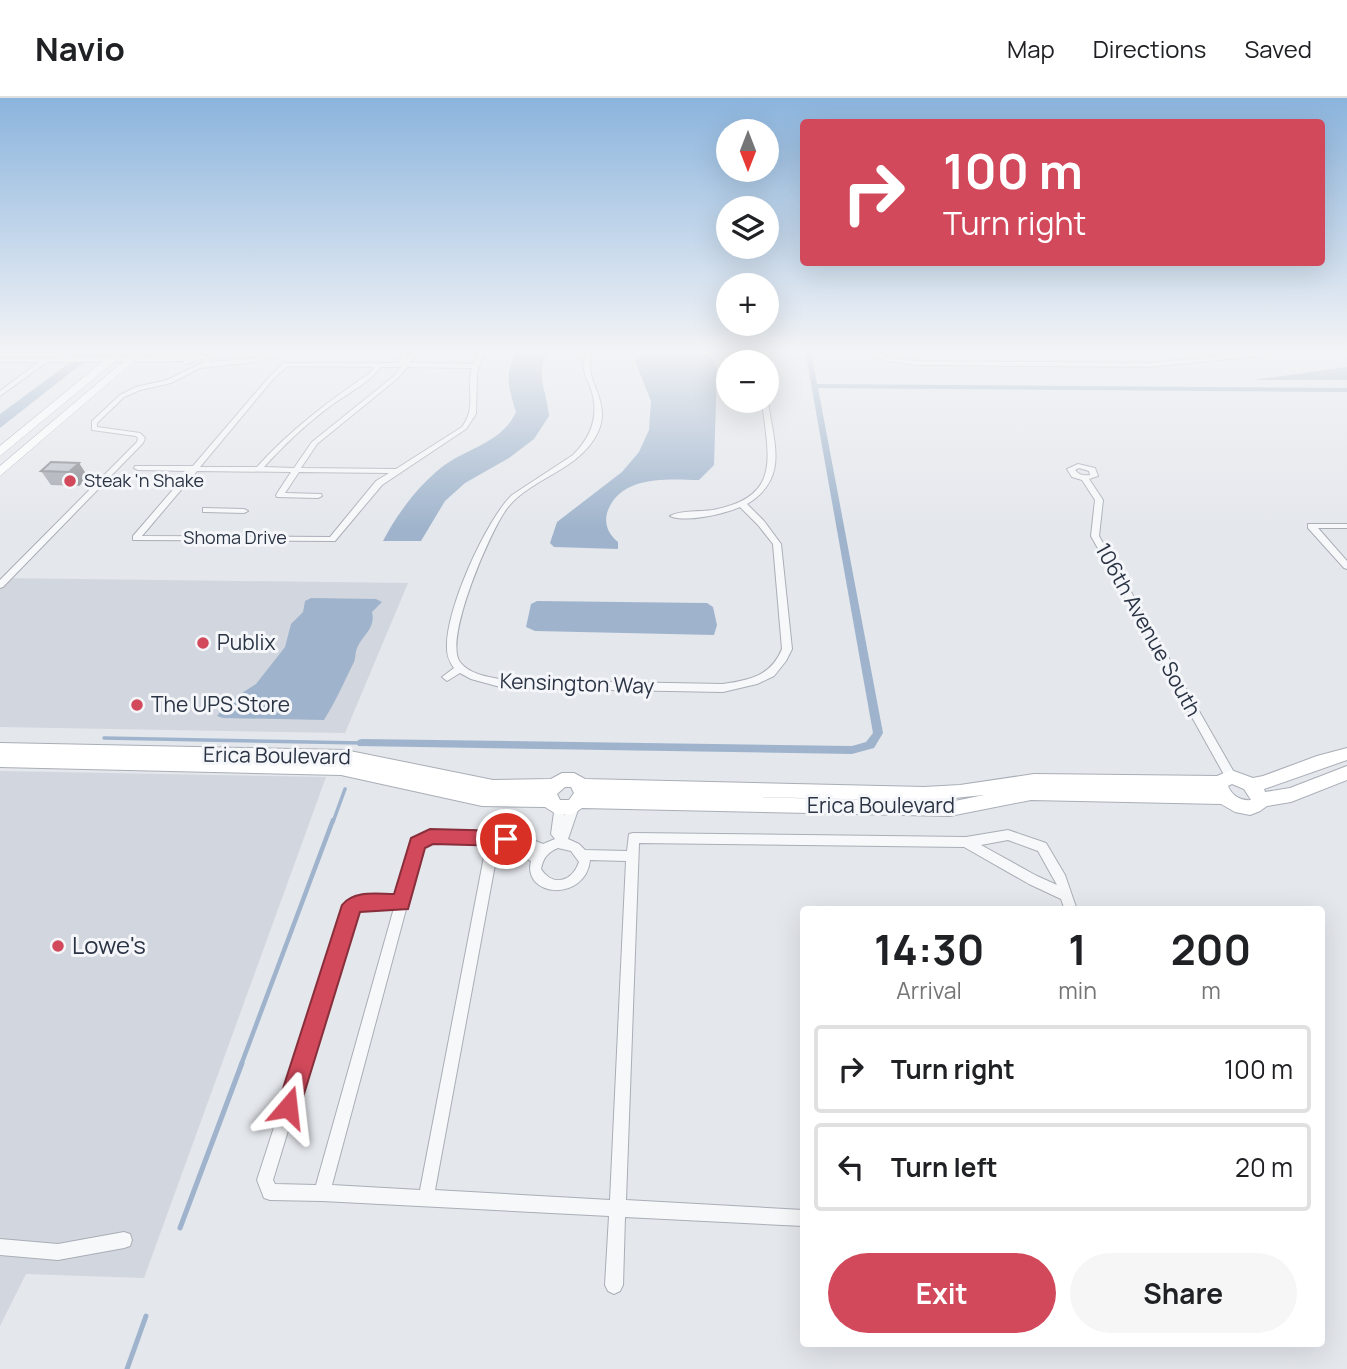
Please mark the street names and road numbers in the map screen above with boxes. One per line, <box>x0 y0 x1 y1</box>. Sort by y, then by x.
street label: Shoma Drive <box>183 525 287 549</box>
street label: 106th Avenue South <box>1090 538 1208 721</box>
street label: Kensington Way <box>499 666 655 700</box>
street label: Erica Boulevard <box>203 740 351 770</box>
street label: Erica Boulevard <box>807 791 955 819</box>

